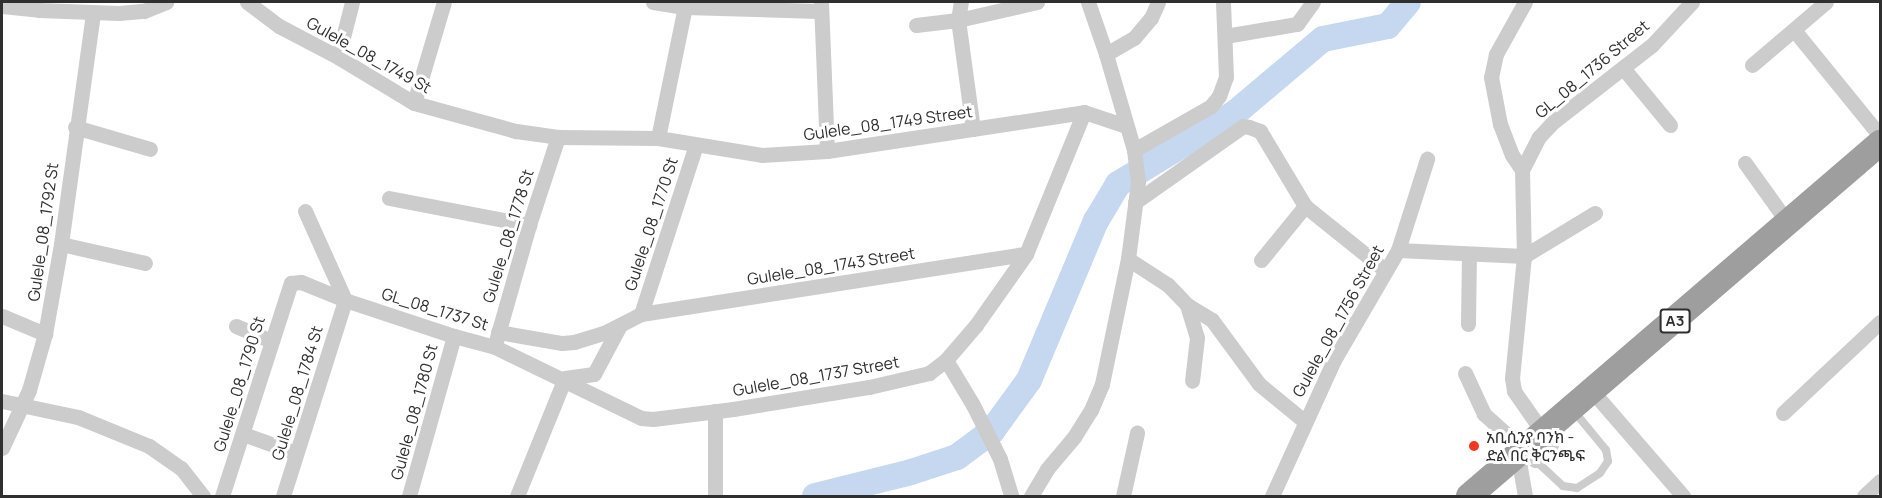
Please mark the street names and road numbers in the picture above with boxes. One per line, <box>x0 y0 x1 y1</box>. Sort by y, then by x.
street label: Gulele_08_1749 St <box>303 13 435 97</box>
street label: GL_08_1736 Street <box>1531 16 1653 122</box>
street label: Gulele_08_1749 Street <box>802 102 974 144</box>
street label: Gulele_08_1770 St <box>620 155 682 293</box>
street label: Gulele_08_1792 St <box>24 161 62 303</box>
street label: Gulele_08_1778 St <box>479 167 537 305</box>
street label: Gulele_08_1756 Street <box>1288 242 1388 400</box>
street label: Gulele_08_1743 Street <box>746 243 916 289</box>
street label: GL_08_1737 St <box>379 284 491 334</box>
road number: A3 <box>1658 309 1692 333</box>
street label: Gulele_08_1790 St <box>209 314 269 454</box>
street label: Gulele_08_1784 St <box>267 323 327 463</box>
street label: Gulele_08_1780 St <box>387 342 441 482</box>
street label: Gulele_08_1737 Street <box>731 352 901 400</box>

